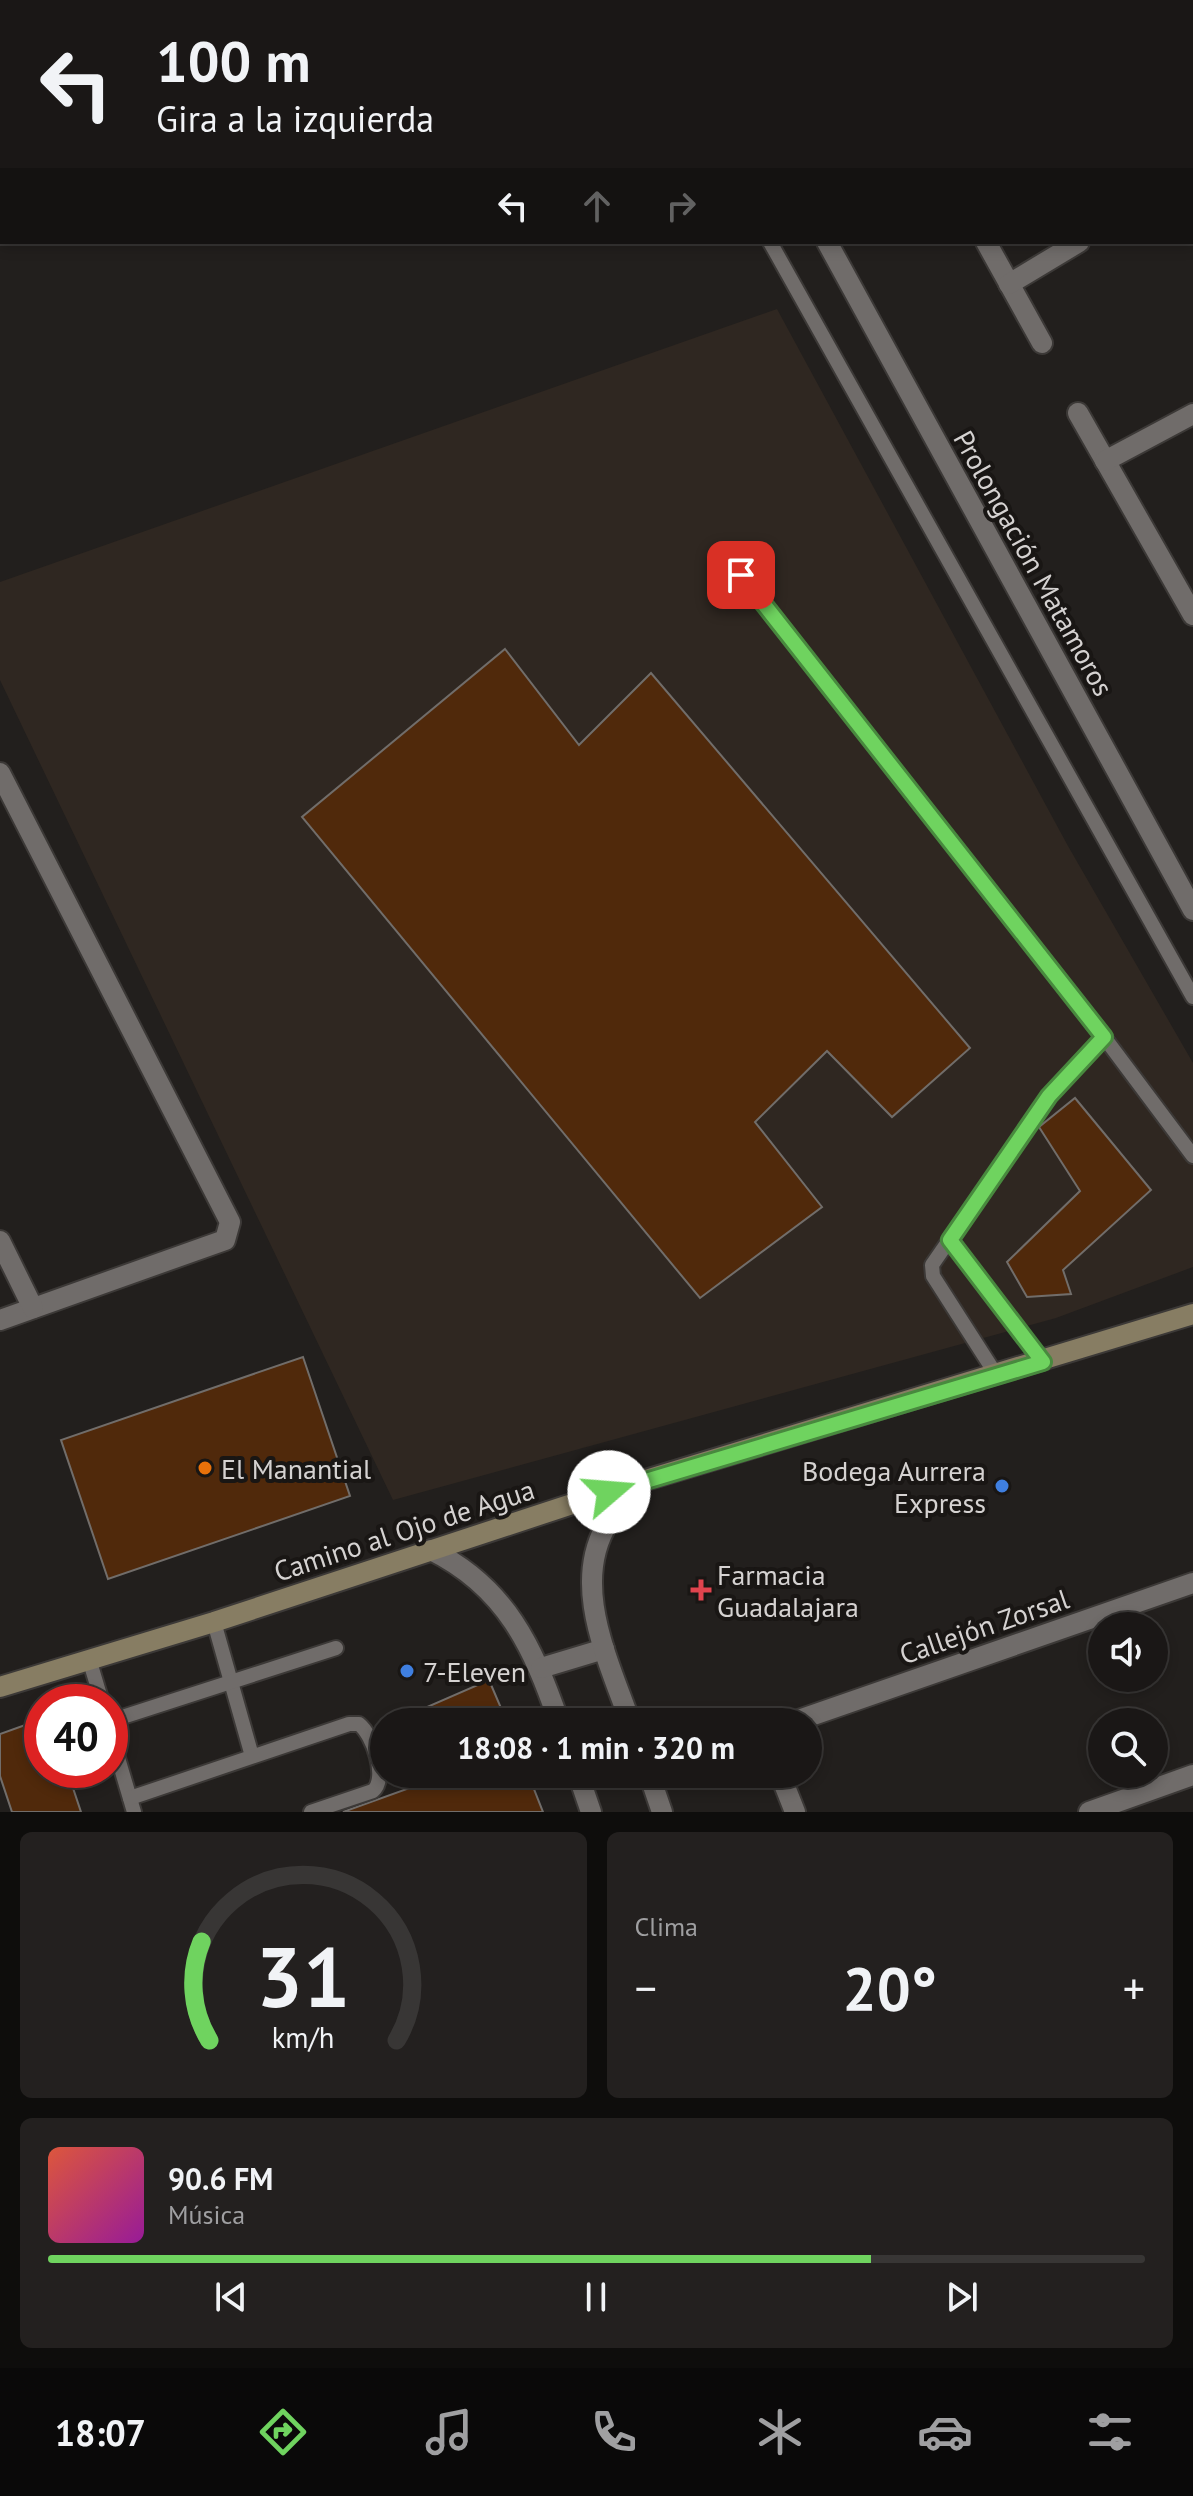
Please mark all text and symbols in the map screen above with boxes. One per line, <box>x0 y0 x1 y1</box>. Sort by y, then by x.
text: 100 m <box>156 25 311 97</box>
icon: left <box>24 32 128 136</box>
text: Gira a la izquierda <box>156 95 434 142</box>
icon: left <box>491 184 535 228</box>
icon: ahead <box>575 184 619 228</box>
icon: right <box>659 184 703 228</box>
street label: Prolongación Matamoros <box>946 424 1122 702</box>
pin <box>707 541 775 609</box>
icon: arrive <box>719 553 763 597</box>
place label: El Manantial <box>221 1450 371 1487</box>
position arrow <box>567 1450 651 1534</box>
place label: Bodega Aurrera Express <box>802 1452 986 1521</box>
marker: El Manantial <box>196 1459 214 1477</box>
street label: Camino al Ojo de Agua <box>269 1470 539 1590</box>
marker: Bodega Aurrera Express <box>993 1477 1011 1495</box>
place label: Farmacia Guadalajara <box>717 1556 859 1625</box>
street label: Callejón Zorsal <box>894 1580 1074 1672</box>
marker: Farmacia Guadalajara <box>692 1581 710 1599</box>
map controls <box>1088 1612 1168 1788</box>
button: sound <box>1088 1612 1168 1692</box>
place label: 7-Eleven <box>423 1653 526 1690</box>
marker: 7-Eleven <box>398 1662 416 1680</box>
speed limit sign: 40 <box>24 1684 128 1788</box>
button: search <box>1088 1708 1168 1788</box>
text: 18:08 · 1 min · 320 m <box>457 1728 735 1767</box>
text: Clima <box>635 1910 698 1943</box>
text: 31 <box>256 1922 350 2030</box>
text: 20° <box>843 1949 937 2027</box>
text: − <box>635 1959 657 2016</box>
text: + <box>1123 1959 1145 2016</box>
text: km/h <box>272 2019 335 2056</box>
text: 90.6 FM <box>168 2159 273 2198</box>
text: Música <box>168 2198 245 2231</box>
icon: previous <box>209 2275 253 2319</box>
icon: pause <box>574 2275 618 2319</box>
icon: next <box>940 2275 984 2319</box>
icon: directions <box>255 2404 311 2460</box>
icon: music <box>421 2404 477 2460</box>
icon: phone <box>586 2404 642 2460</box>
icon: climate <box>752 2404 808 2460</box>
icon: car <box>917 2404 973 2460</box>
icon: filters <box>1082 2404 1138 2460</box>
text: 18:07 <box>55 2409 146 2456</box>

